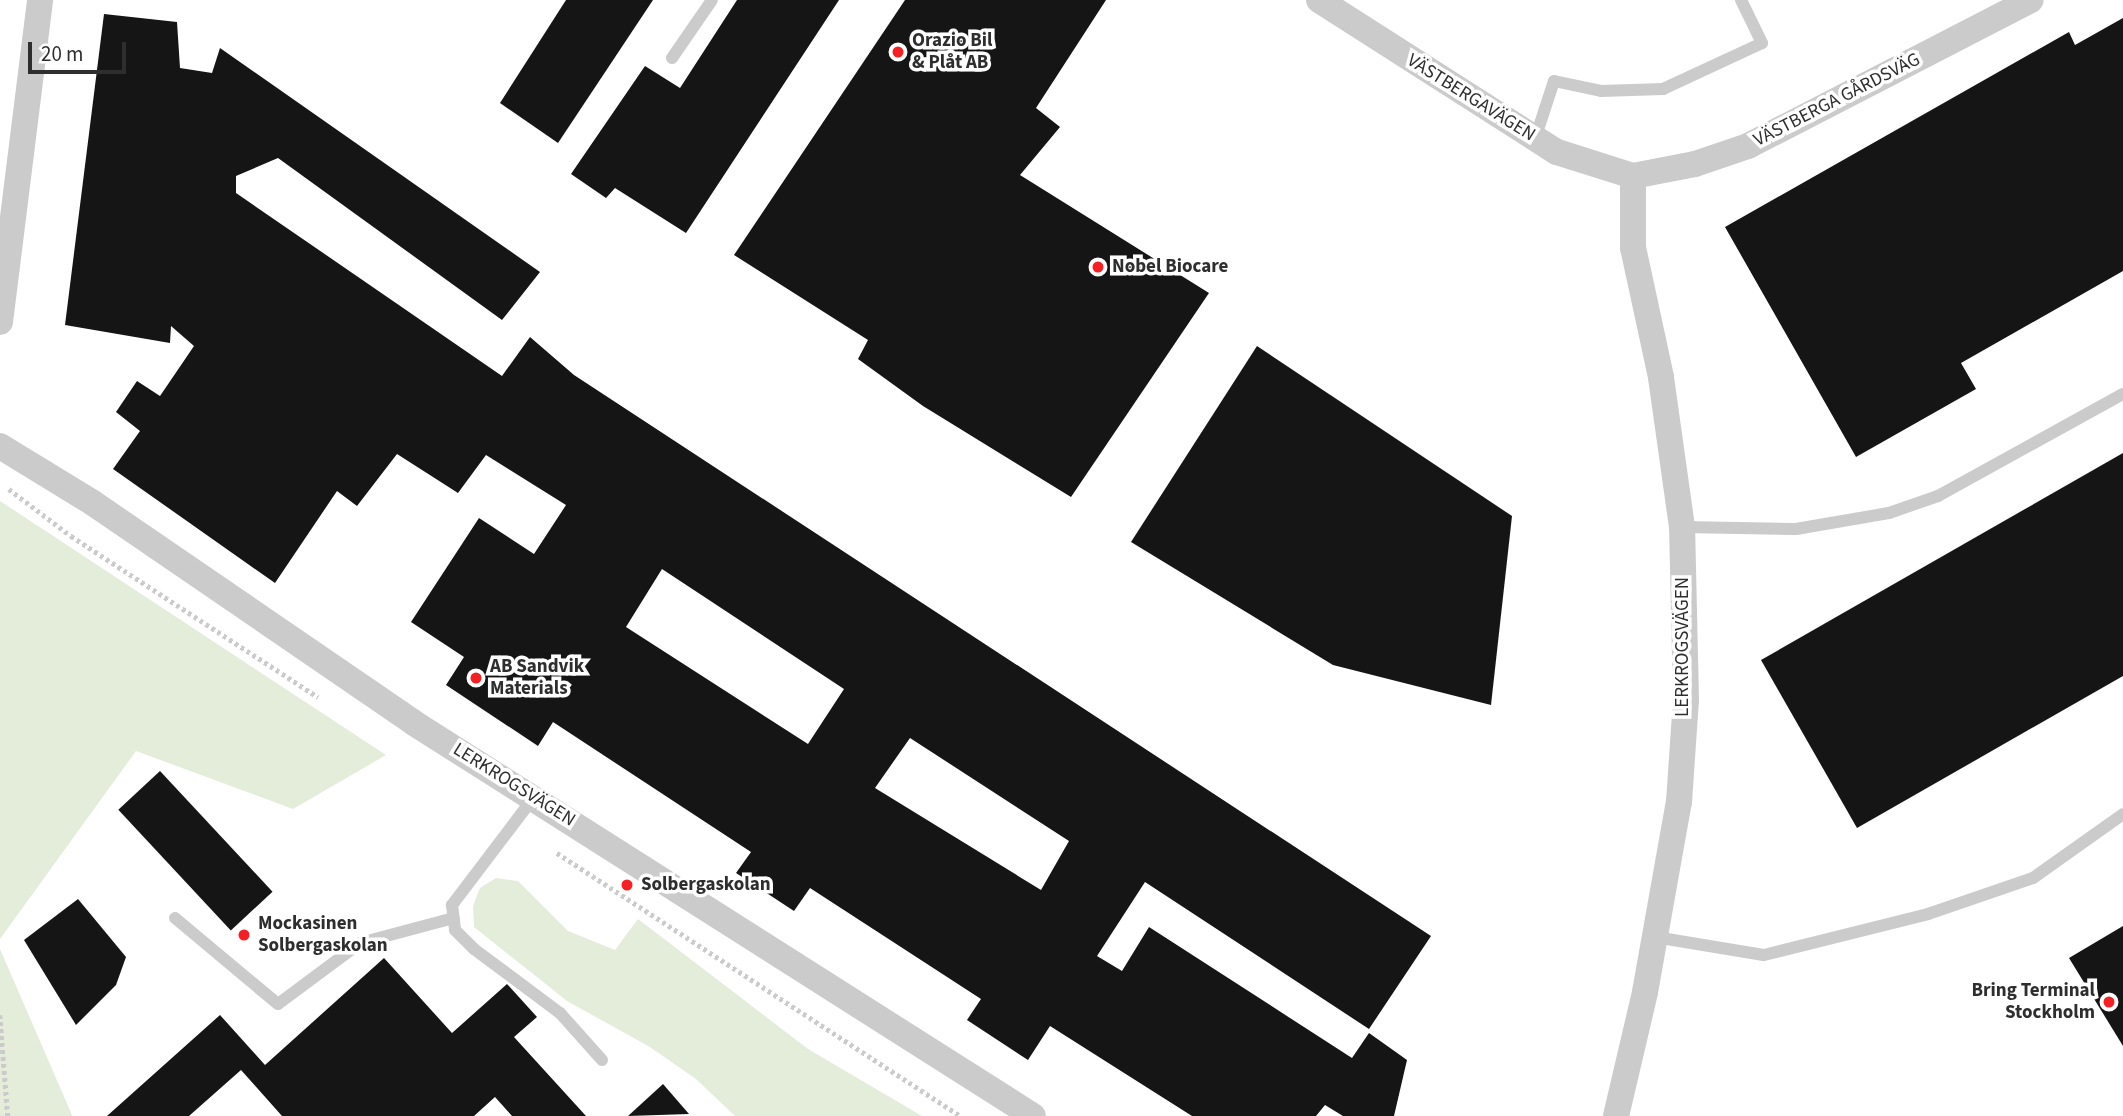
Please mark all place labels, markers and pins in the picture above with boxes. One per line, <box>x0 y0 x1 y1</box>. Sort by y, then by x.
place label: Orazio Bil & Plåt AB <box>912 30 993 74</box>
marker: Orazio Bil & Plåt AB <box>890 44 906 60</box>
place label: Nobel Biocare <box>1112 256 1228 278</box>
marker: Nobel Biocare <box>1090 259 1106 275</box>
place label: AB Sandvik Materials <box>490 656 584 700</box>
marker: AB Sandvik Materials <box>468 670 484 686</box>
place label: Solbergaskolan <box>641 874 771 896</box>
marker: Solbergaskolan <box>619 877 635 893</box>
place label: Mockasinen Solbergaskolan <box>258 913 388 957</box>
marker: Mockasinen Solbergaskolan <box>236 927 252 943</box>
place label: Bring Terminal Stockholm <box>1972 980 2095 1024</box>
marker: Bring Terminal Stockholm <box>2101 994 2117 1010</box>

